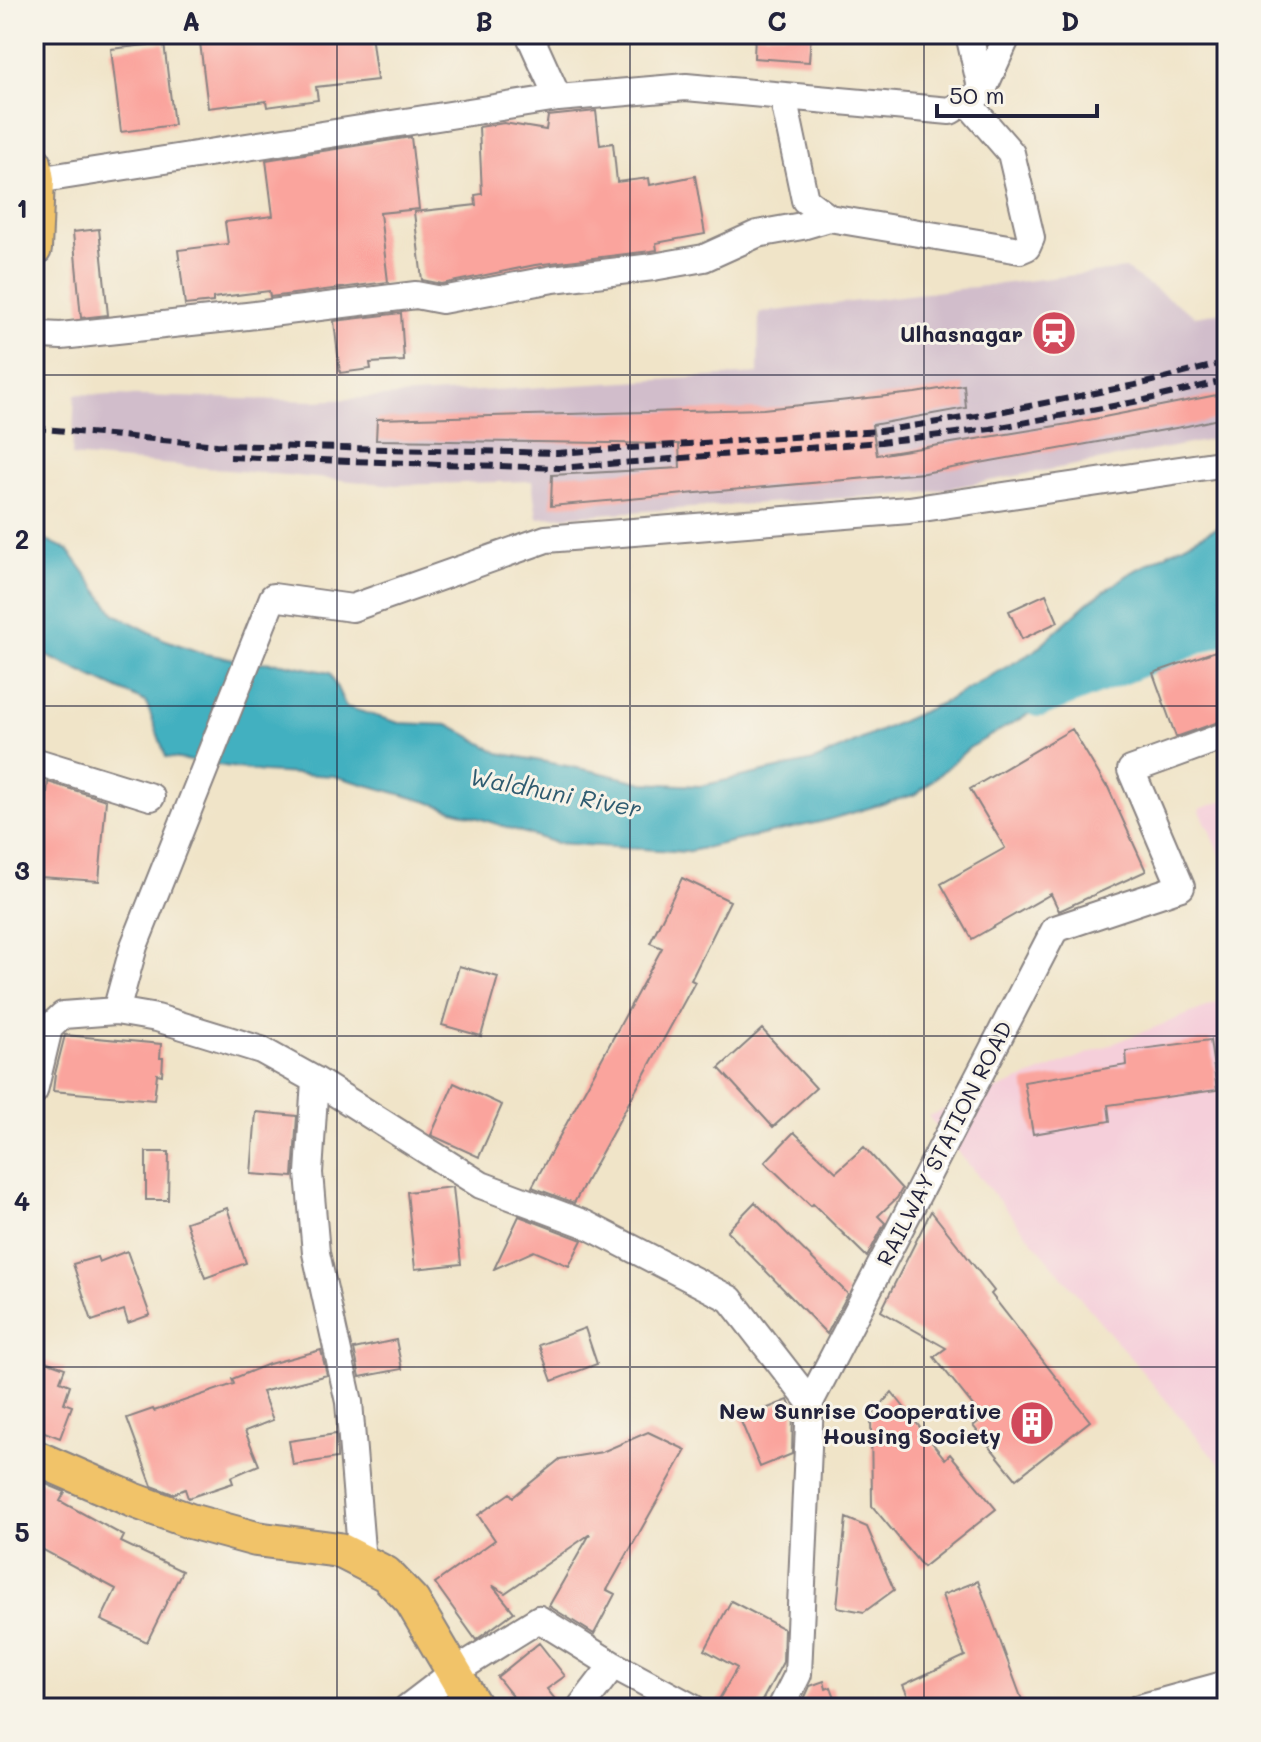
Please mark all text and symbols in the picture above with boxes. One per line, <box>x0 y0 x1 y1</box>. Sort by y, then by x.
text: A <box>182 4 200 38</box>
text: B <box>475 4 493 38</box>
text: C <box>767 4 787 38</box>
text: D <box>1061 4 1079 38</box>
scale bar <box>937 68 1097 118</box>
text: 50 m <box>949 79 1005 110</box>
text: 1 <box>16 191 28 225</box>
station icon: Ulhasnagar <box>1030 309 1078 357</box>
place label: Ulhasnagar <box>900 319 1023 348</box>
text: 2 <box>15 522 29 556</box>
water label: Waldhuni River <box>467 760 645 824</box>
text: 3 <box>14 853 30 887</box>
street label: RAILWAY STATION ROAD <box>870 1016 1018 1270</box>
text: 4 <box>14 1184 30 1218</box>
place label: New Sunrise Cooperative Housing Society <box>719 1396 1001 1450</box>
building icon: New Sunrise Cooperative Housing Society <box>1008 1399 1056 1447</box>
text: 5 <box>14 1515 30 1549</box>

